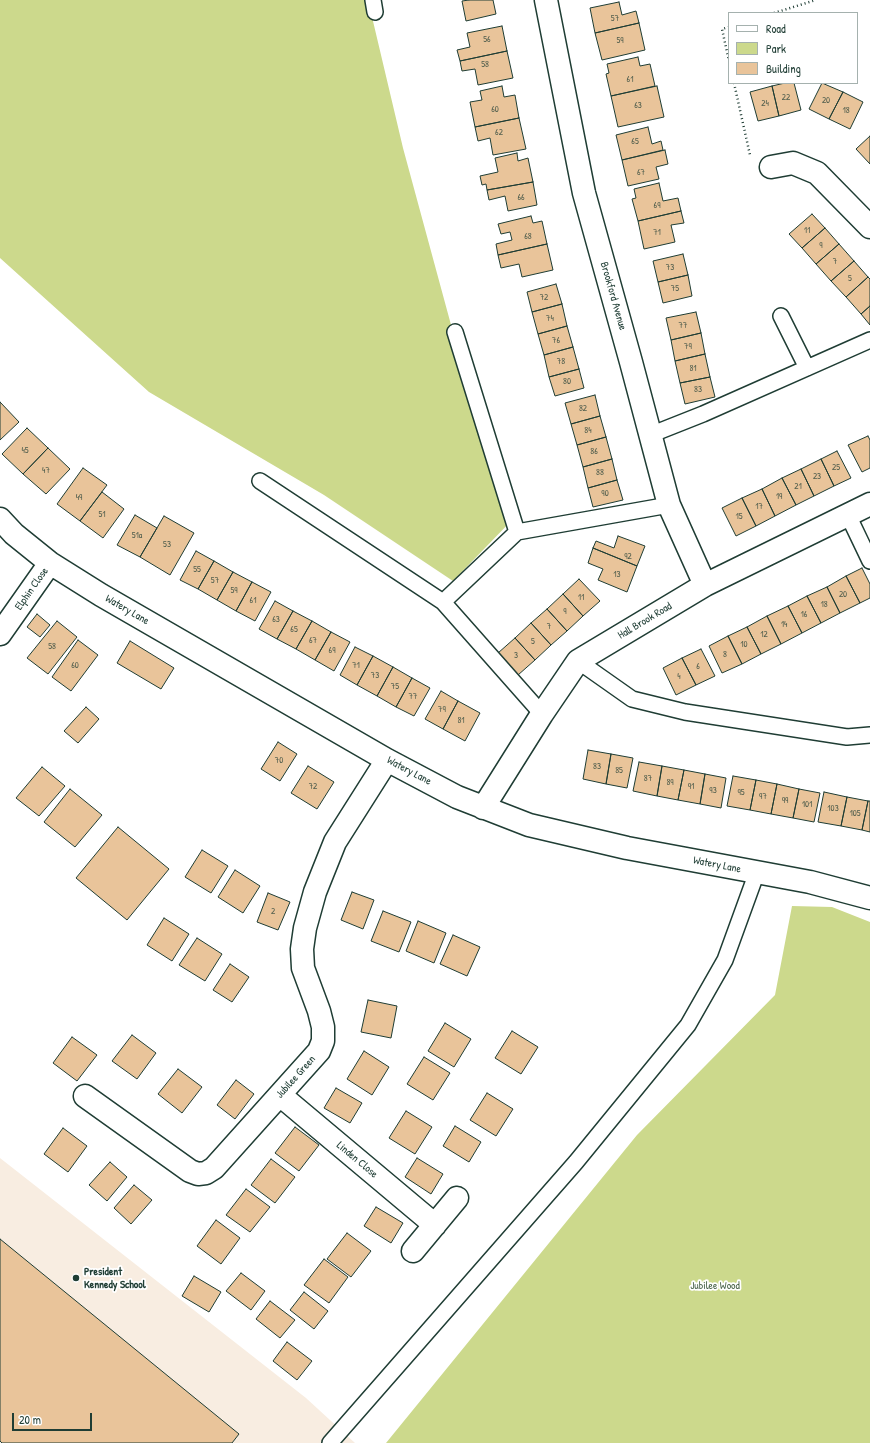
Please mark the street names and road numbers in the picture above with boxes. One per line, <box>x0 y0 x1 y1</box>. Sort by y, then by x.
street label: Brookford Avenue <box>597 260 629 332</box>
street label: Elphin Close <box>13 565 51 613</box>
street label: Watery Lane <box>103 592 151 628</box>
street label: Hall Brook Road <box>616 600 674 642</box>
street label: Watery Lane <box>385 754 433 788</box>
street label: Watery Lane <box>692 854 742 876</box>
street label: Jubilee Green <box>273 1053 319 1101</box>
street label: Linden Close <box>334 1139 380 1181</box>

